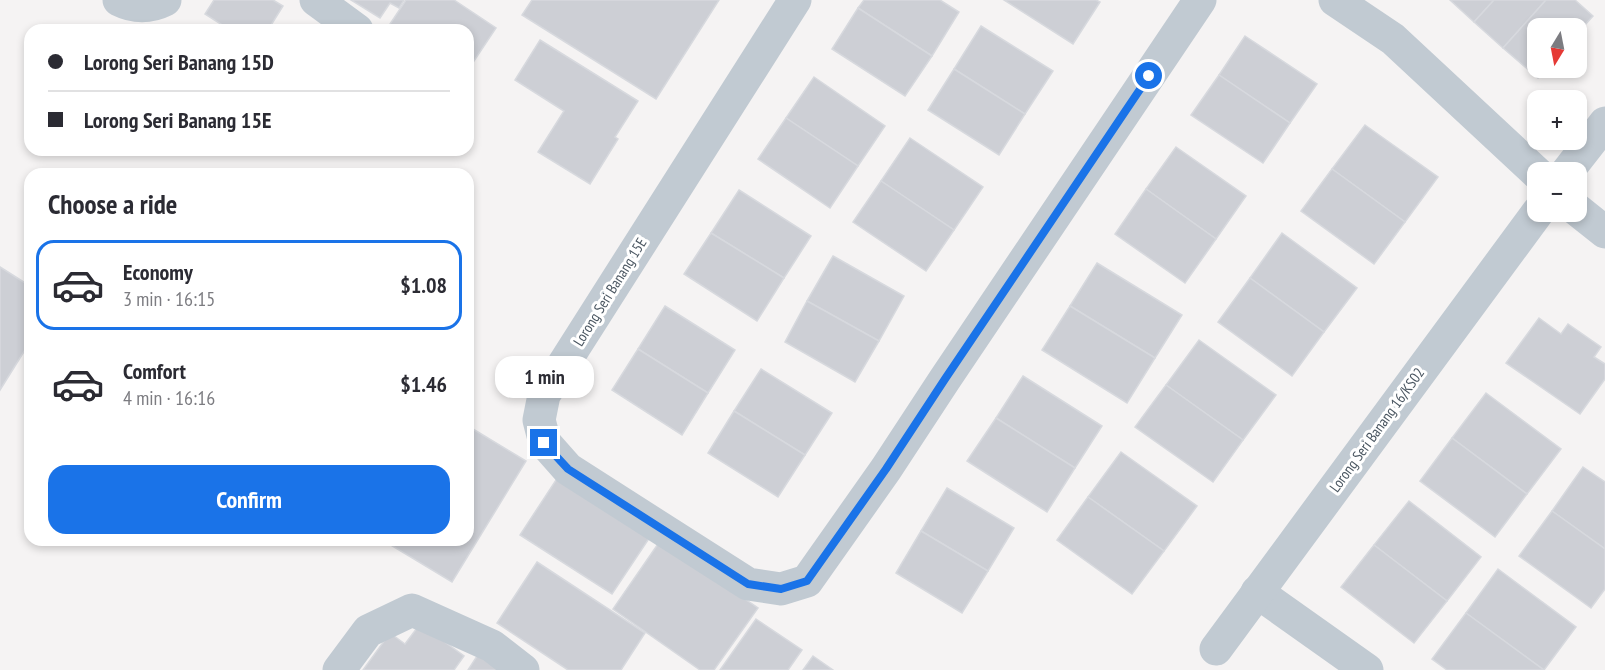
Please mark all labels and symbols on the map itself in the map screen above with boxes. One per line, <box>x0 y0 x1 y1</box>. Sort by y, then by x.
north arrow <box>1527 18 1587 78</box>
route start <box>1135 62 1162 89</box>
street label: Lorong Seri Banang 15E <box>569 234 650 349</box>
callout: 1 min <box>494 356 594 398</box>
street label: Lorong Seri Banang 16/KS02 <box>1325 364 1428 496</box>
route end <box>530 429 557 456</box>

